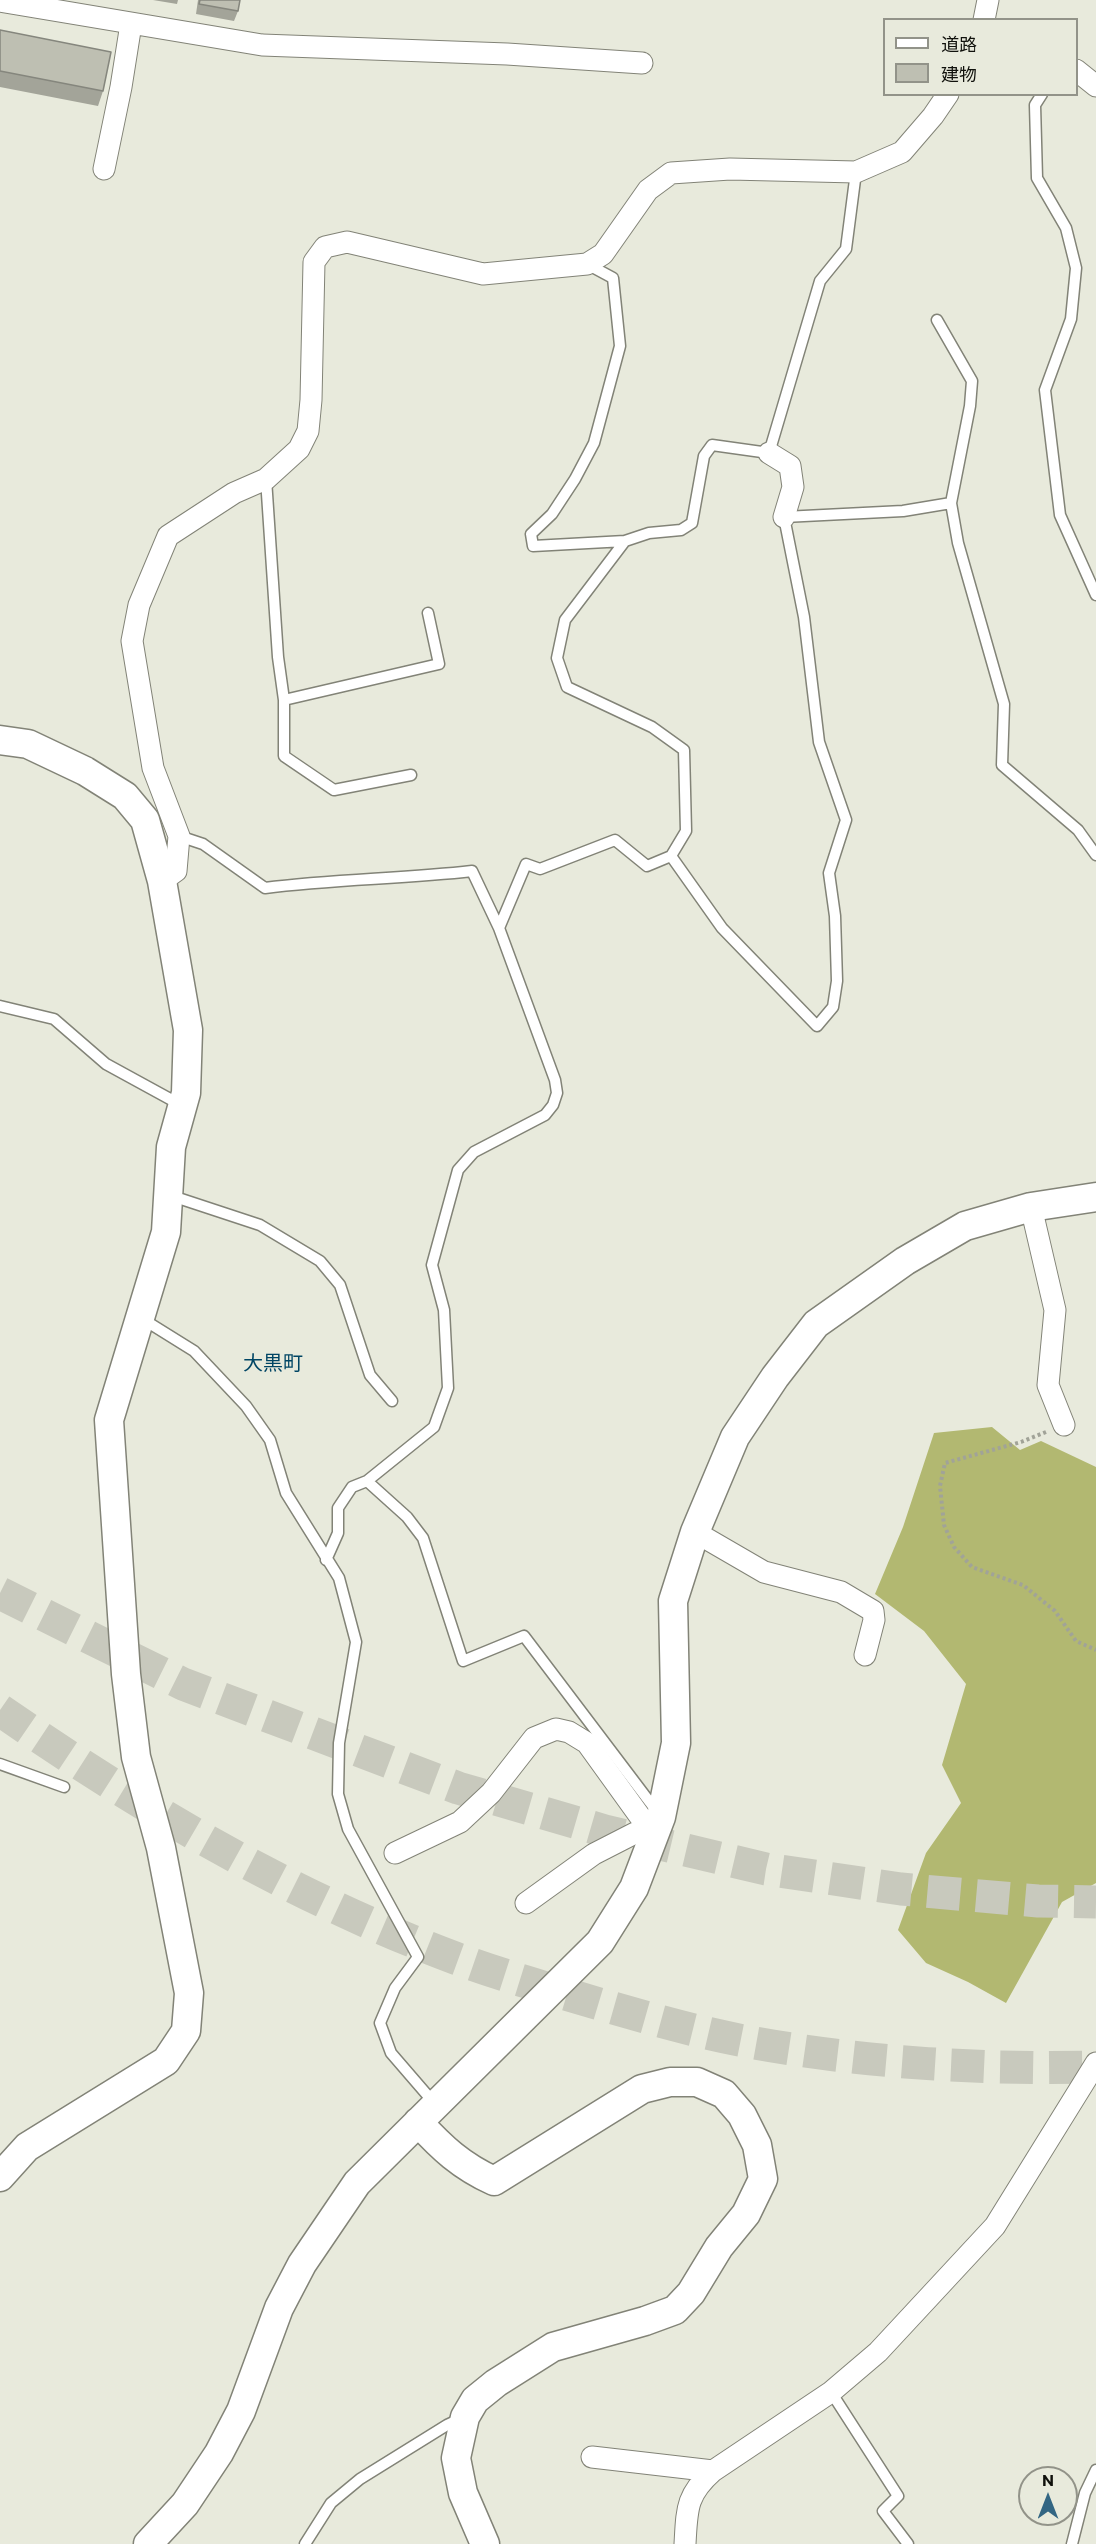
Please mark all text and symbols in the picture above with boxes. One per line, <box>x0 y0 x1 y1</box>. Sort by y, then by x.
legend <box>883 18 1078 96</box>
text: 道路 <box>941 33 977 55</box>
text: 建物 <box>941 63 977 85</box>
district label: 大黒町 <box>243 1351 303 1375</box>
north arrow <box>1018 2466 1078 2526</box>
text: N <box>1042 2470 1054 2489</box>

